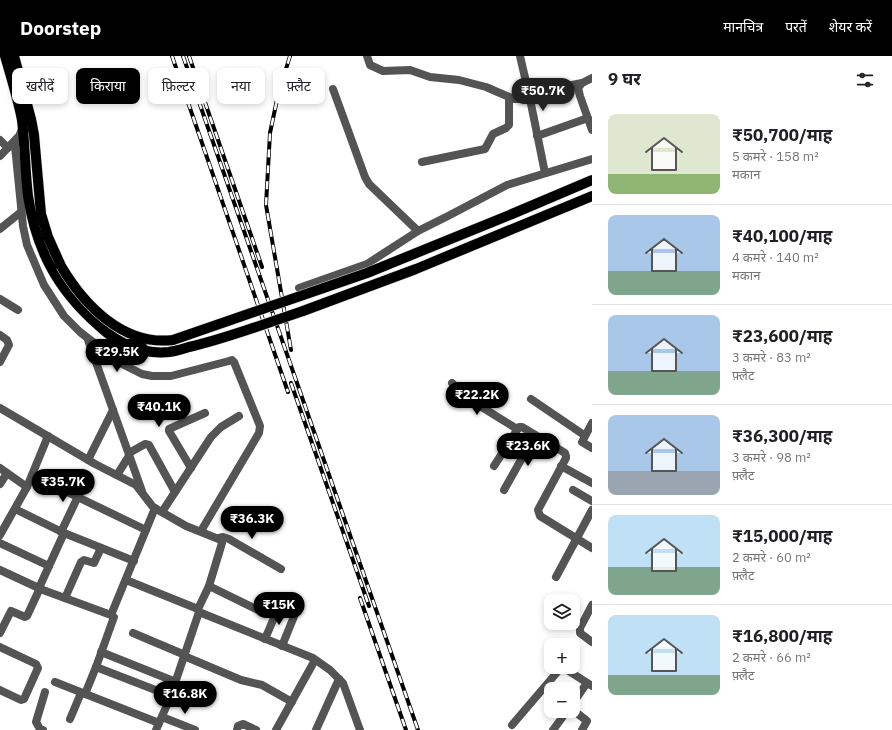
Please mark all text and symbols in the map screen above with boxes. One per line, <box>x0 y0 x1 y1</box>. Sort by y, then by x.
text: Doorstep <box>20 16 101 40</box>
text: मानचित्र <box>723 18 763 36</box>
text: परतें <box>785 18 807 36</box>
text: शेयर करें <box>829 18 872 36</box>
chip: खरीदें <box>12 68 68 104</box>
chip: किराया <box>76 68 140 104</box>
chip: फ़िल्टर <box>148 68 209 104</box>
chip: नया <box>217 68 265 104</box>
chip: फ़्लैट <box>273 68 325 104</box>
text: 9 घर <box>608 68 641 90</box>
icon: filters <box>854 69 876 91</box>
pin: ₹50.7K <box>510 78 576 112</box>
text: ₹50.7K <box>521 82 565 99</box>
text: ₹50,700/माह <box>732 124 833 146</box>
icon: home <box>640 130 688 178</box>
text: 5 कमरे · 158 m² <box>732 148 819 165</box>
text: मकान <box>732 166 760 183</box>
text: ₹40,100/माह <box>732 225 833 247</box>
icon: home <box>640 231 688 279</box>
text: 4 कमरे · 140 m² <box>732 249 819 266</box>
text: मकान <box>732 267 760 284</box>
text: ₹23,600/माह <box>732 325 833 347</box>
icon: home <box>640 331 688 379</box>
pin: ₹29.5K <box>84 339 150 373</box>
text: ₹29.5K <box>95 343 139 360</box>
text: 3 कमरे · 83 m² <box>732 349 811 366</box>
text: फ़्लैट <box>732 367 755 384</box>
pin: ₹22.2K <box>444 382 510 416</box>
text: ₹22.2K <box>455 386 499 403</box>
pin: ₹40.1K <box>126 394 192 428</box>
text: ₹40.1K <box>137 398 181 415</box>
text: ₹36,300/माह <box>732 425 833 447</box>
icon: home <box>640 431 688 479</box>
pin: ₹23.6K <box>495 433 561 467</box>
text: ₹23.6K <box>506 437 550 454</box>
text: 3 कमरे · 98 m² <box>732 449 811 466</box>
text: फ़्लैट <box>732 467 755 484</box>
pin: ₹35.7K <box>30 469 96 503</box>
text: ₹35.7K <box>41 473 85 490</box>
pin: ₹36.3K <box>219 506 285 540</box>
text: ₹36.3K <box>230 510 274 527</box>
text: ₹15,000/माह <box>732 525 833 547</box>
icon: home <box>640 531 688 579</box>
text: 2 कमरे · 60 m² <box>732 549 811 566</box>
text: फ़्लैट <box>732 567 755 584</box>
pin: ₹15K <box>255 592 303 626</box>
map controls <box>544 594 580 718</box>
button: layers <box>544 594 580 630</box>
text: ₹15K <box>263 596 295 613</box>
text: ₹16,800/माह <box>732 625 833 647</box>
icon: home <box>640 631 688 679</box>
button: + <box>544 638 580 674</box>
text: 2 कमरे · 66 m² <box>732 649 811 666</box>
text: फ़्लैट <box>732 667 755 684</box>
pin: ₹16.8K <box>152 681 218 715</box>
button: − <box>544 682 580 718</box>
text: ₹16.8K <box>163 685 207 702</box>

